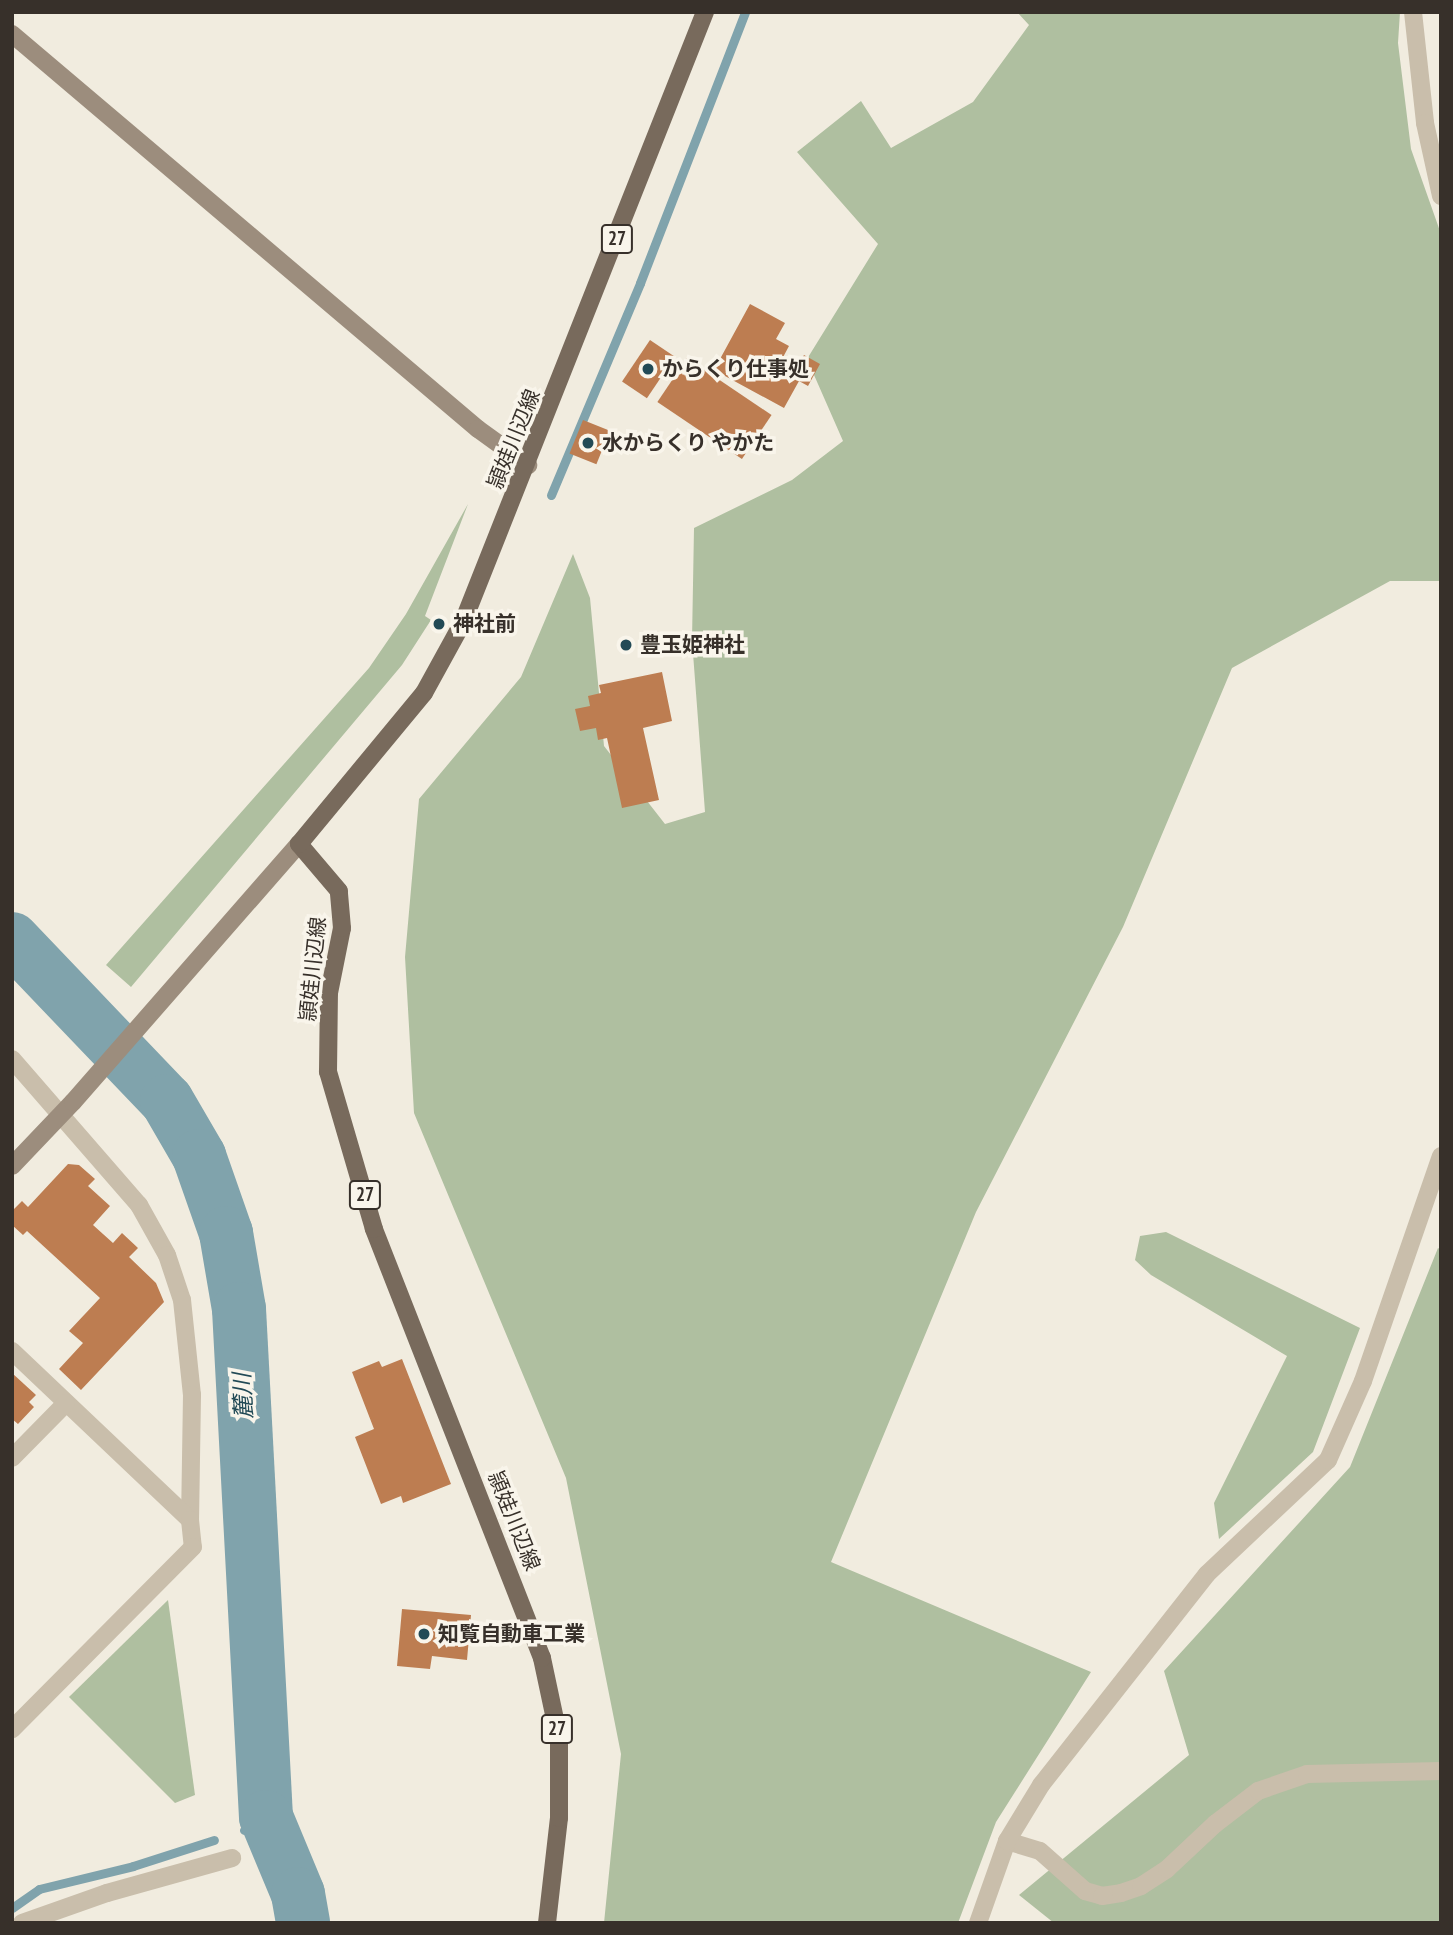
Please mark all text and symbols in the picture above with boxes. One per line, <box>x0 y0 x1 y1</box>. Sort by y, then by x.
road number: 27 <box>600 224 634 255</box>
place label: からくり仕事処 <box>662 356 809 382</box>
marker: からくり仕事処 <box>640 361 656 377</box>
street label: 頴娃川辺線 <box>483 386 545 492</box>
place label: 水からくり やかた <box>602 430 774 456</box>
marker: 水からくり やかた <box>580 435 596 451</box>
place label: 神社前 <box>453 611 516 637</box>
marker: 神社前 <box>431 616 447 632</box>
place label: 豊玉姫神社 <box>640 632 745 658</box>
marker: 豊玉姫神社 <box>618 637 634 653</box>
street label: 頴娃川辺線 <box>295 915 331 1023</box>
road number: 27 <box>348 1180 382 1210</box>
water label: 麓川 <box>228 1372 258 1420</box>
street label: 頴娃川辺線 <box>483 1468 545 1574</box>
place label: 知覧自動車工業 <box>438 1621 585 1647</box>
marker: 知覧自動車工業 <box>416 1626 432 1642</box>
road number: 27 <box>540 1714 574 1744</box>

